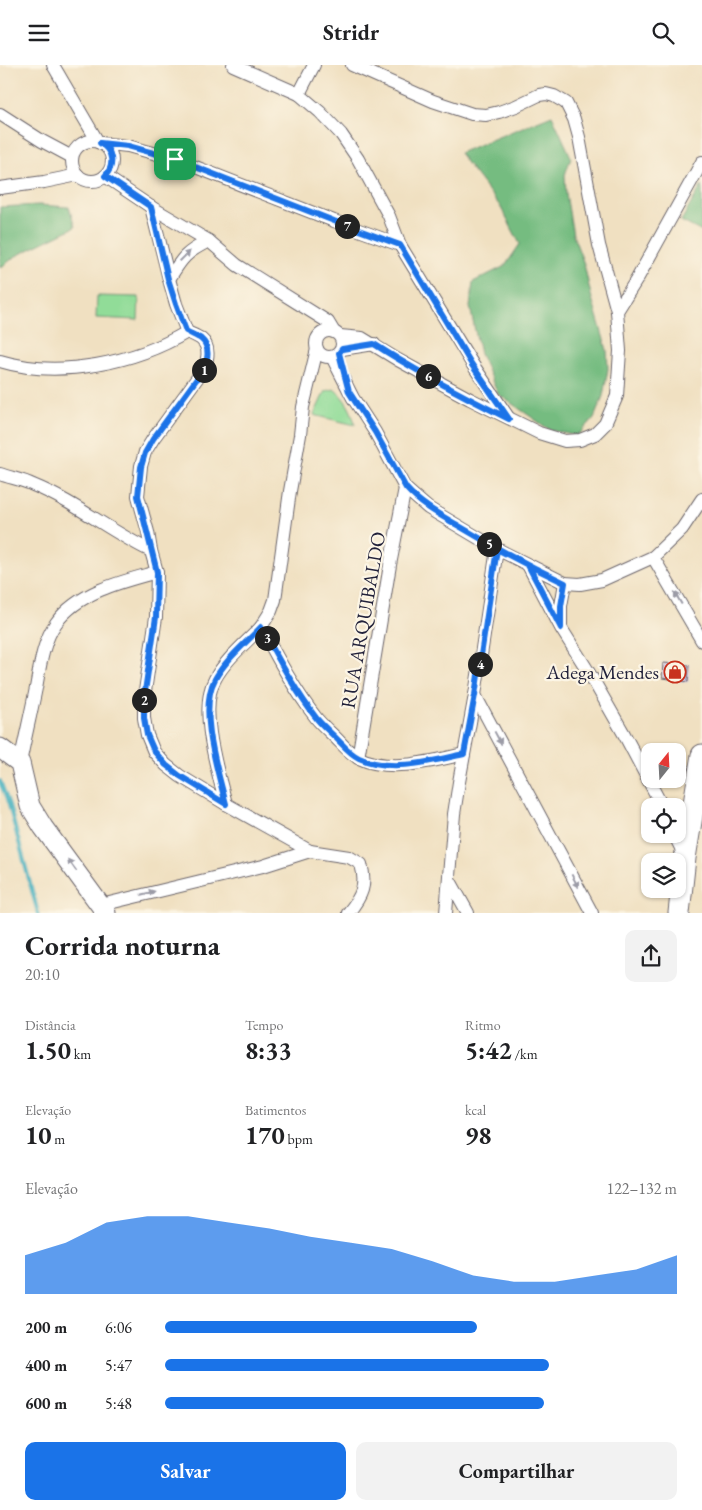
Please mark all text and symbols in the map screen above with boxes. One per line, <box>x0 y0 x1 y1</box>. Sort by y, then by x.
text: Stridr <box>323 18 379 47</box>
icon: menu <box>25 19 53 47</box>
icon: search <box>649 19 677 47</box>
pin <box>154 138 196 180</box>
icon: arrive <box>161 145 189 173</box>
pin: 7 <box>334 213 360 239</box>
text: 7 <box>344 217 351 235</box>
one-way arrow <box>179 250 191 262</box>
pin: 1 <box>192 357 216 383</box>
text: 1 <box>201 361 208 379</box>
pin: 6 <box>416 363 440 389</box>
text: 6 <box>425 367 432 385</box>
street label: RUA ARQUIBALDO <box>335 529 391 711</box>
pin: 5 <box>476 531 502 557</box>
text: 5 <box>486 535 493 553</box>
one-way arrow <box>674 591 682 606</box>
pin: 3 <box>254 625 280 651</box>
text: 3 <box>264 629 271 647</box>
pin: 4 <box>468 651 492 677</box>
text: 4 <box>477 655 484 673</box>
place label: Adega Mendes <box>545 659 659 685</box>
shop icon: Adega Mendes <box>663 660 687 684</box>
pin: 2 <box>132 687 156 713</box>
text: 2 <box>141 691 148 709</box>
one-way arrow <box>494 730 502 745</box>
north arrow <box>641 743 686 787</box>
map controls <box>641 743 686 898</box>
button: locate <box>641 798 686 843</box>
button: layers <box>641 853 686 898</box>
one-way arrow <box>67 859 77 872</box>
one-way arrow <box>571 874 579 888</box>
one-way arrow <box>141 889 156 897</box>
text: Corrida noturna <box>25 927 220 963</box>
button: share <box>625 930 677 982</box>
text: 20:10 <box>25 964 60 985</box>
text: Distância <box>25 1016 76 1034</box>
text: Tempo <box>245 1016 283 1034</box>
text: Ritmo <box>465 1016 501 1034</box>
text: 1.50 <box>25 1034 71 1066</box>
text: 8:33 <box>245 1034 292 1066</box>
text: 5:42 <box>465 1034 512 1066</box>
text: km <box>71 1045 91 1063</box>
text: /km <box>512 1045 538 1063</box>
text: Elevação <box>25 1101 71 1119</box>
text: Batimentos <box>245 1101 306 1119</box>
text: kcal <box>465 1101 486 1119</box>
text: 10 <box>25 1119 51 1151</box>
text: 170 <box>245 1119 285 1151</box>
text: 98 <box>465 1119 491 1151</box>
text: m <box>51 1130 65 1148</box>
text: bpm <box>285 1130 313 1148</box>
text: Elevação <box>25 1178 78 1199</box>
text: 122–132 m <box>606 1178 677 1199</box>
text: 200 m <box>25 1317 67 1338</box>
text: 6:06 <box>105 1317 132 1338</box>
text: 400 m <box>25 1355 67 1376</box>
text: 5:47 <box>105 1355 132 1376</box>
text: 600 m <box>25 1393 67 1414</box>
text: 5:48 <box>105 1393 132 1414</box>
button: Salvar <box>25 1442 346 1500</box>
button: Compartilhar <box>356 1442 677 1500</box>

